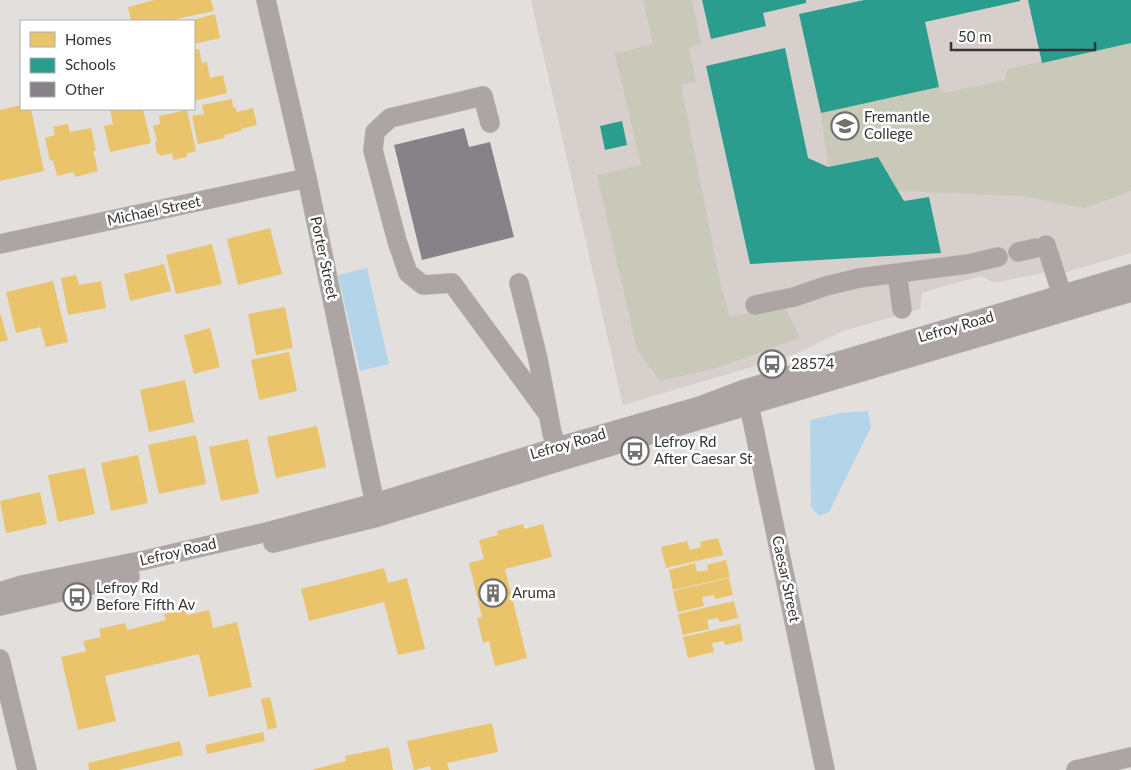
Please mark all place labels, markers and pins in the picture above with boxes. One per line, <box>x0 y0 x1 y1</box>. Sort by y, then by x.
place label: Fremantle College <box>864 107 930 142</box>
school or university icon: Fremantle College <box>830 111 860 141</box>
bus stop icon: 28574 <box>757 349 787 379</box>
place label: 28574 <box>791 354 835 372</box>
place label: Lefroy Rd After Caesar St <box>654 432 753 467</box>
bus stop icon: Lefroy Rd After Caesar St <box>620 436 650 466</box>
place label: Lefroy Rd Before Fifth Av <box>96 578 195 613</box>
building icon: Aruma <box>478 578 508 608</box>
bus stop icon: Lefroy Rd Before Fifth Av <box>62 582 92 612</box>
place label: Aruma <box>512 583 556 601</box>

